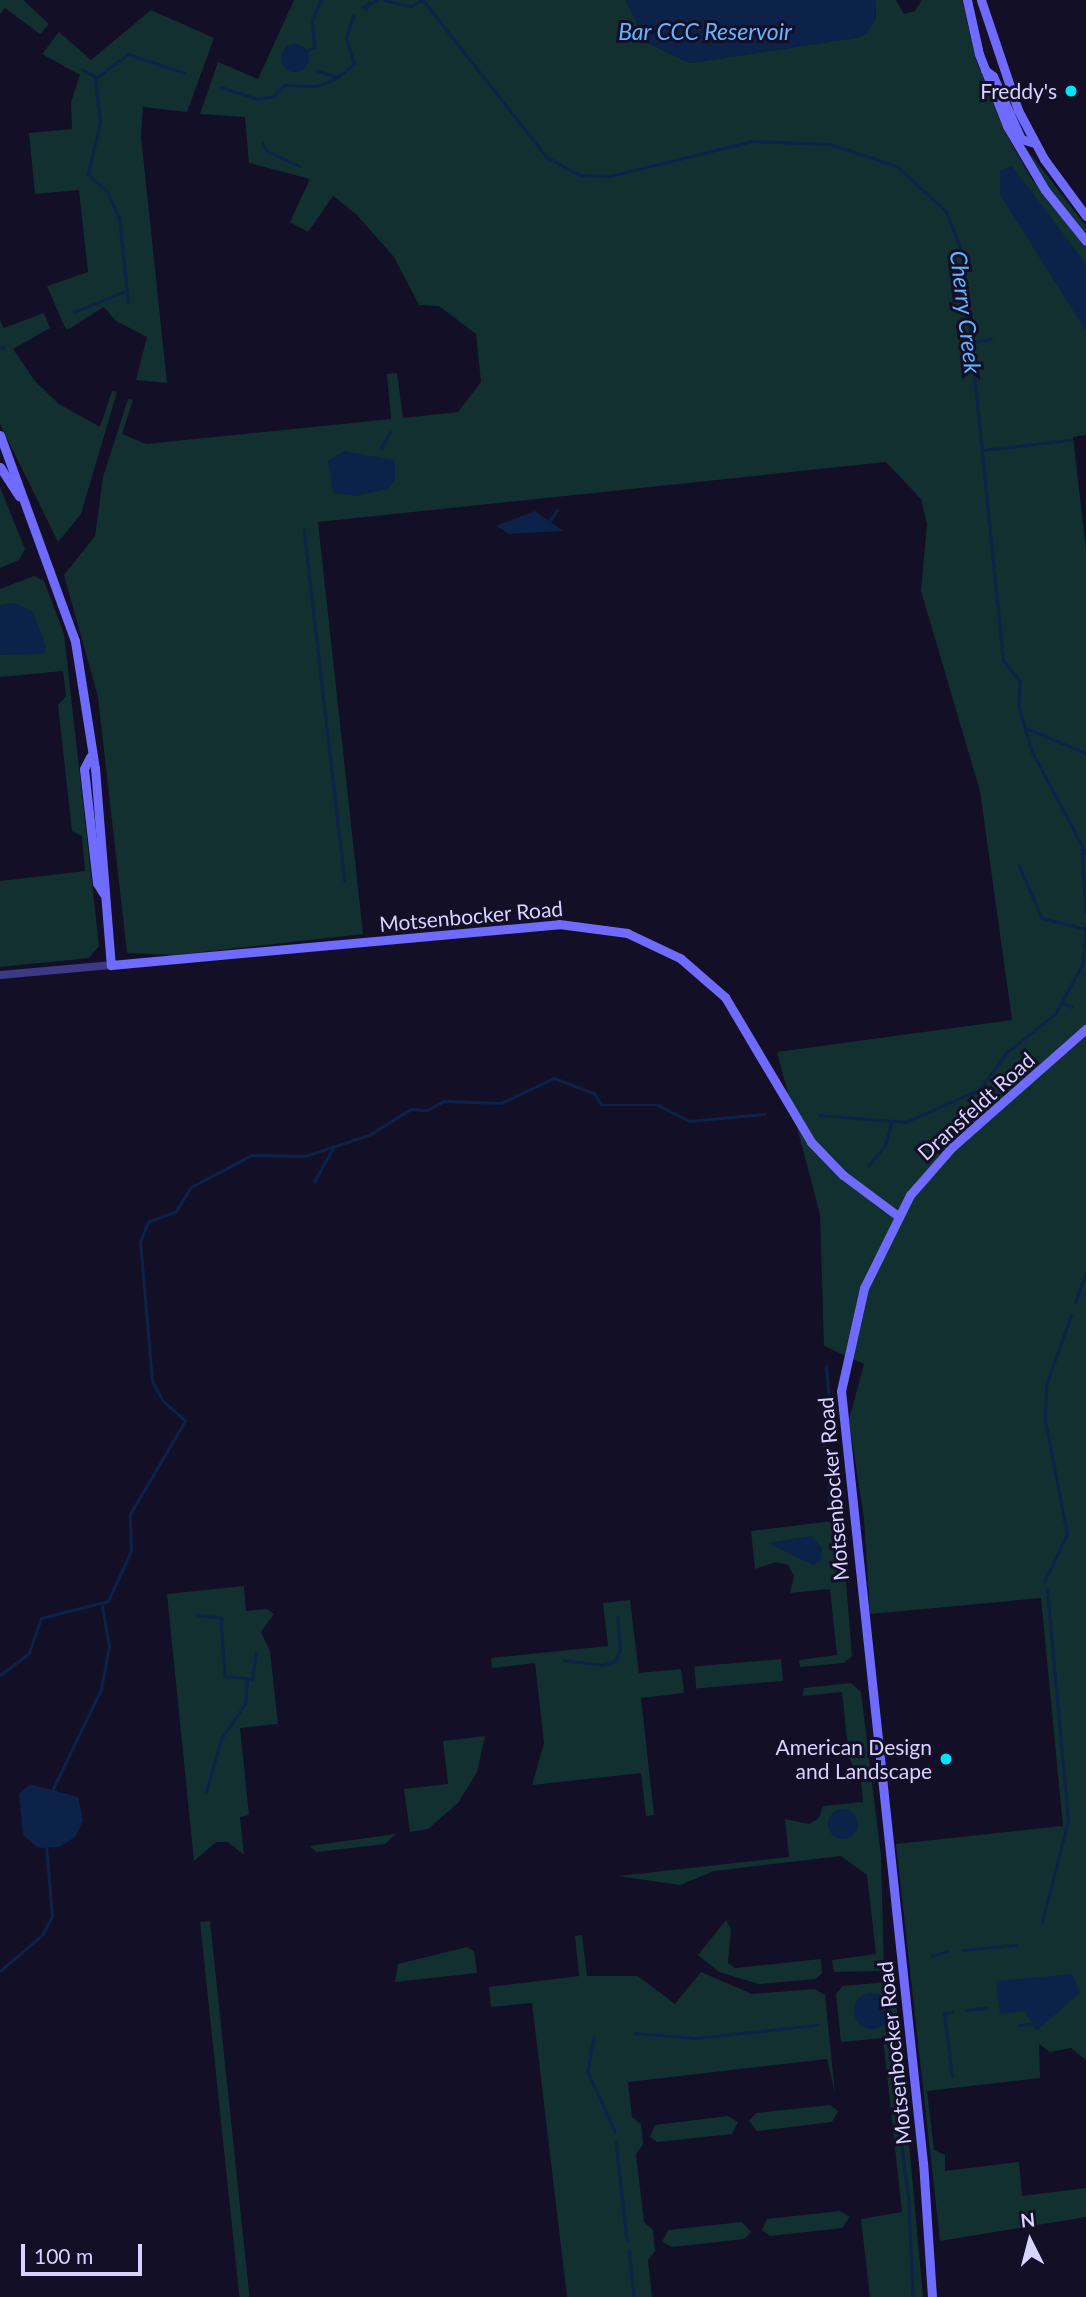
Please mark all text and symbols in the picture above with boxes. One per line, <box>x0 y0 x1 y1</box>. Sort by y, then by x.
water label: Bar CCC Reservoir <box>618 17 792 45</box>
place label: Freddy's <box>980 78 1057 104</box>
marker: Freddy's <box>1063 83 1079 99</box>
water label: Cherry Creek <box>945 249 987 375</box>
street label: Motsenbocker Road <box>378 895 564 937</box>
street label: Dransfeldt Road <box>912 1047 1040 1165</box>
street label: Motsenbocker Road <box>812 1396 854 1582</box>
place label: American Design and Landscape <box>776 1734 932 1784</box>
marker: American Design and Landscape <box>938 1751 954 1767</box>
street label: Motsenbocker Road <box>872 1960 916 2146</box>
north arrow <box>995 2206 1065 2276</box>
text: N <box>1019 2207 1036 2232</box>
scale bar <box>24 2230 145 2274</box>
text: 100 m <box>34 2243 93 2268</box>

